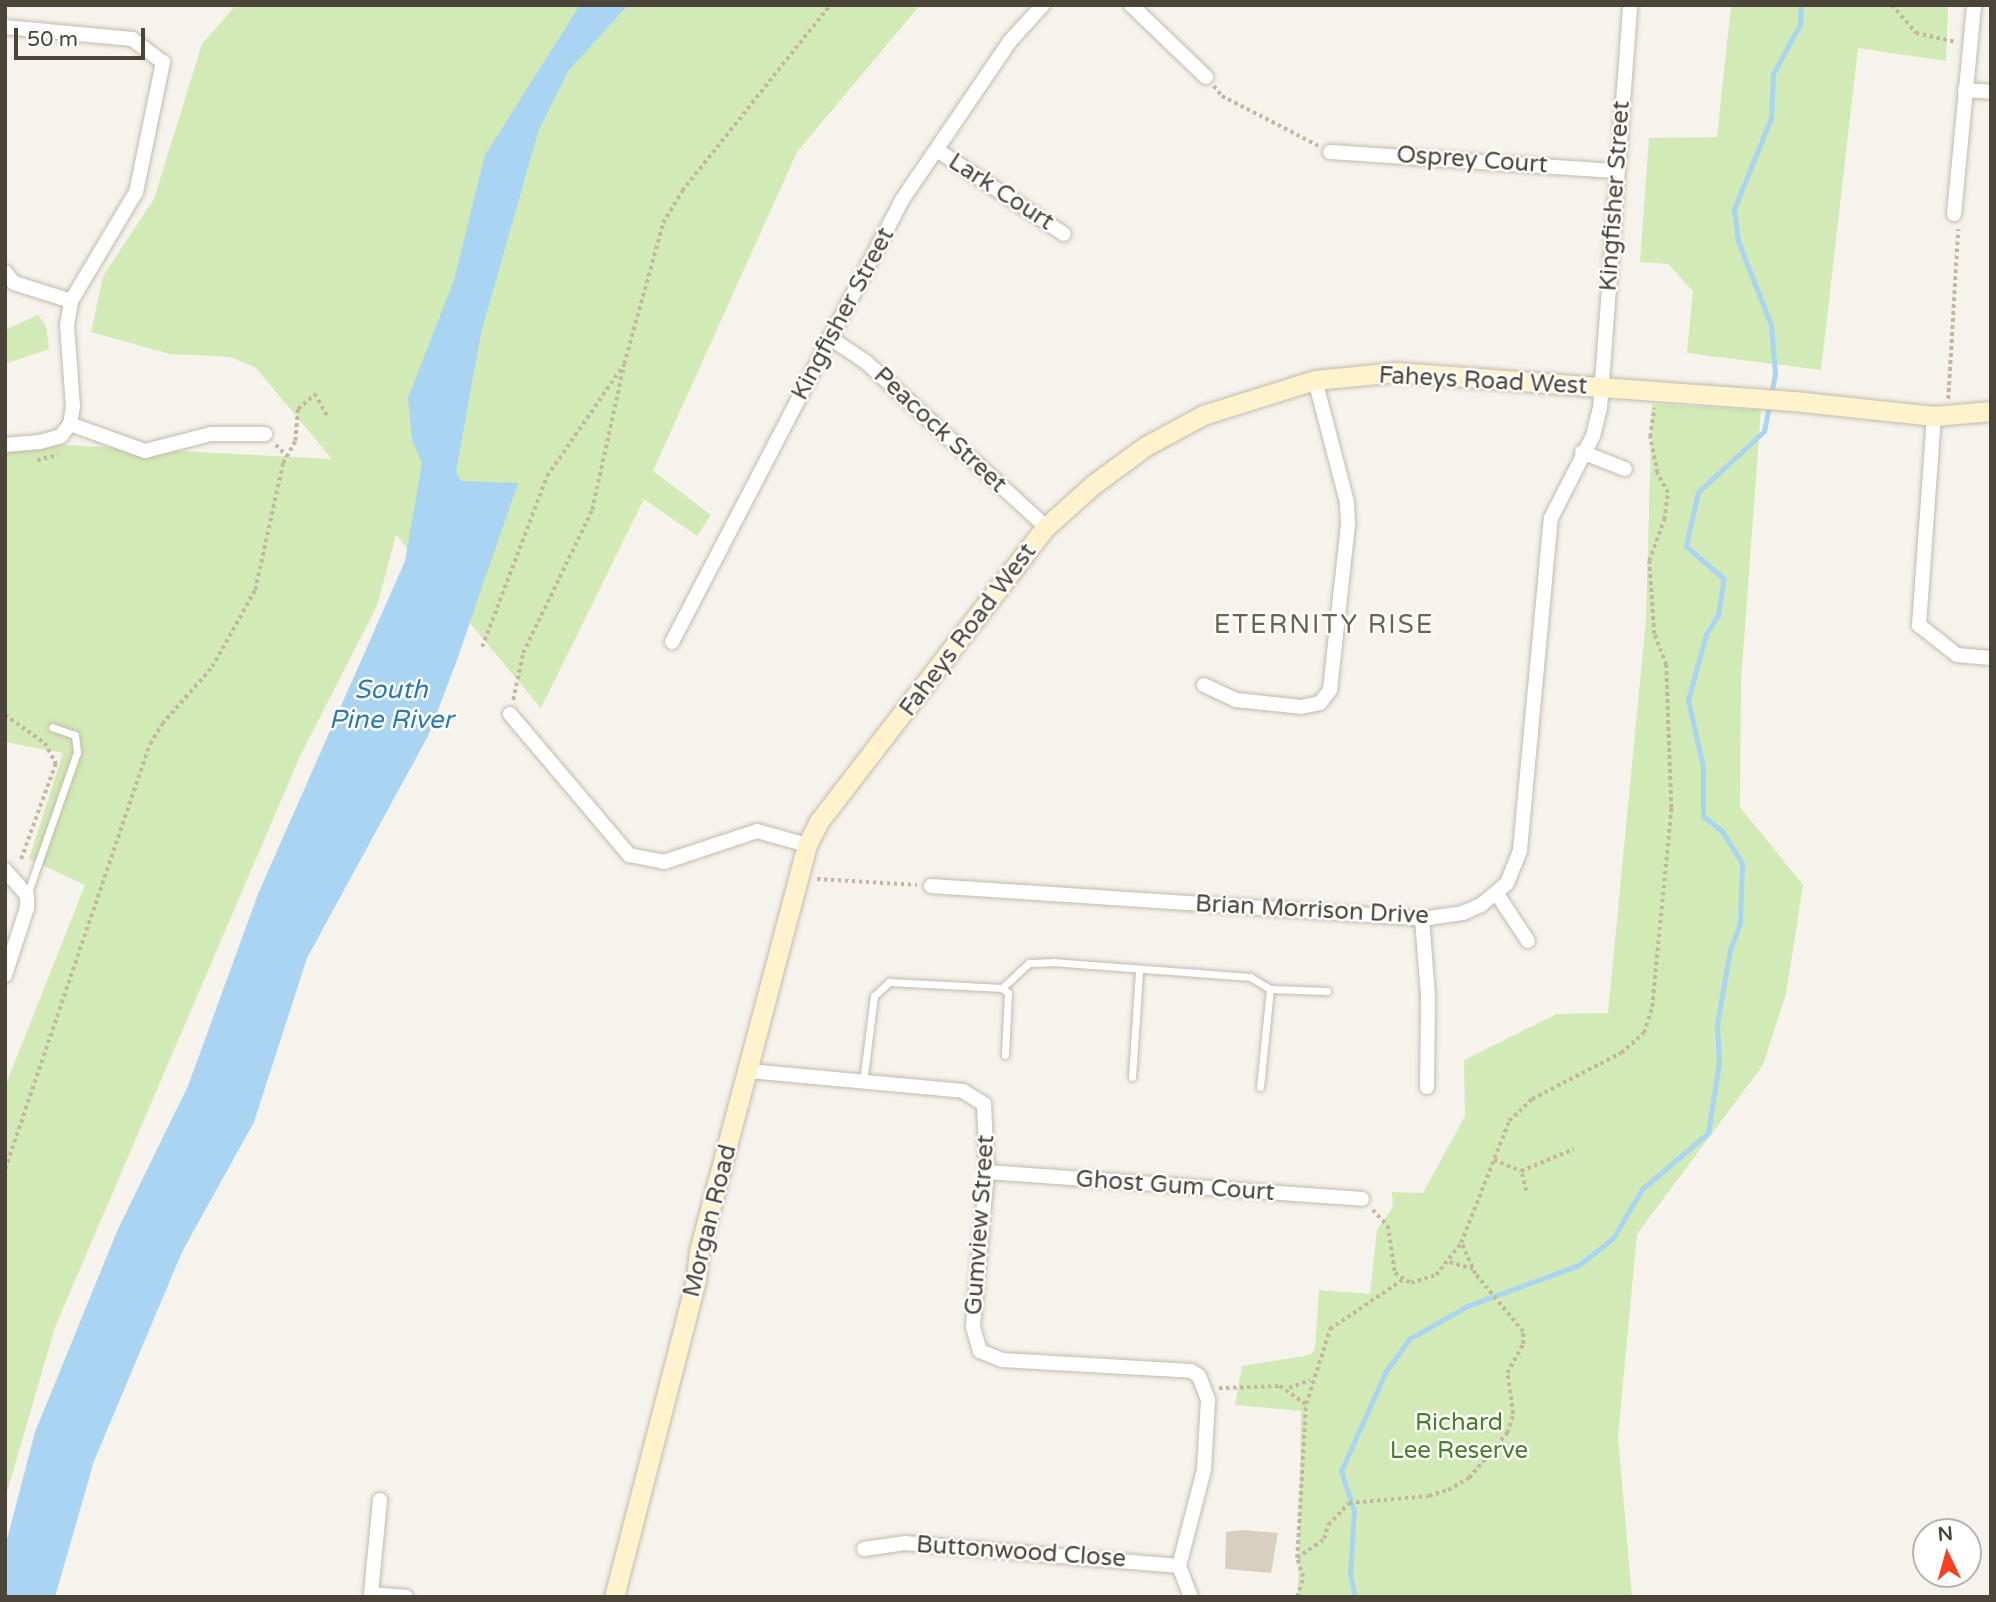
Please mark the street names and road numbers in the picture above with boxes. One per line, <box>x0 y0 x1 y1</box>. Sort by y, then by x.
street label: Kingfisher Street <box>1594 100 1636 292</box>
street label: Osprey Court <box>1396 140 1548 180</box>
street label: Lark Court <box>943 147 1059 237</box>
street label: Kingfisher Street <box>785 223 901 405</box>
street label: Peacock Street <box>868 361 1012 499</box>
street label: Faheys Road West <box>1378 361 1588 401</box>
street label: Faheys Road West <box>894 538 1042 722</box>
street label: Brian Morrison Drive <box>1194 890 1430 930</box>
street label: Gumview Street <box>959 1134 1001 1316</box>
street label: Morgan Road <box>677 1142 743 1300</box>
street label: Ghost Gum Court <box>1075 1165 1275 1207</box>
street label: Buttonwood Close <box>915 1530 1127 1574</box>

